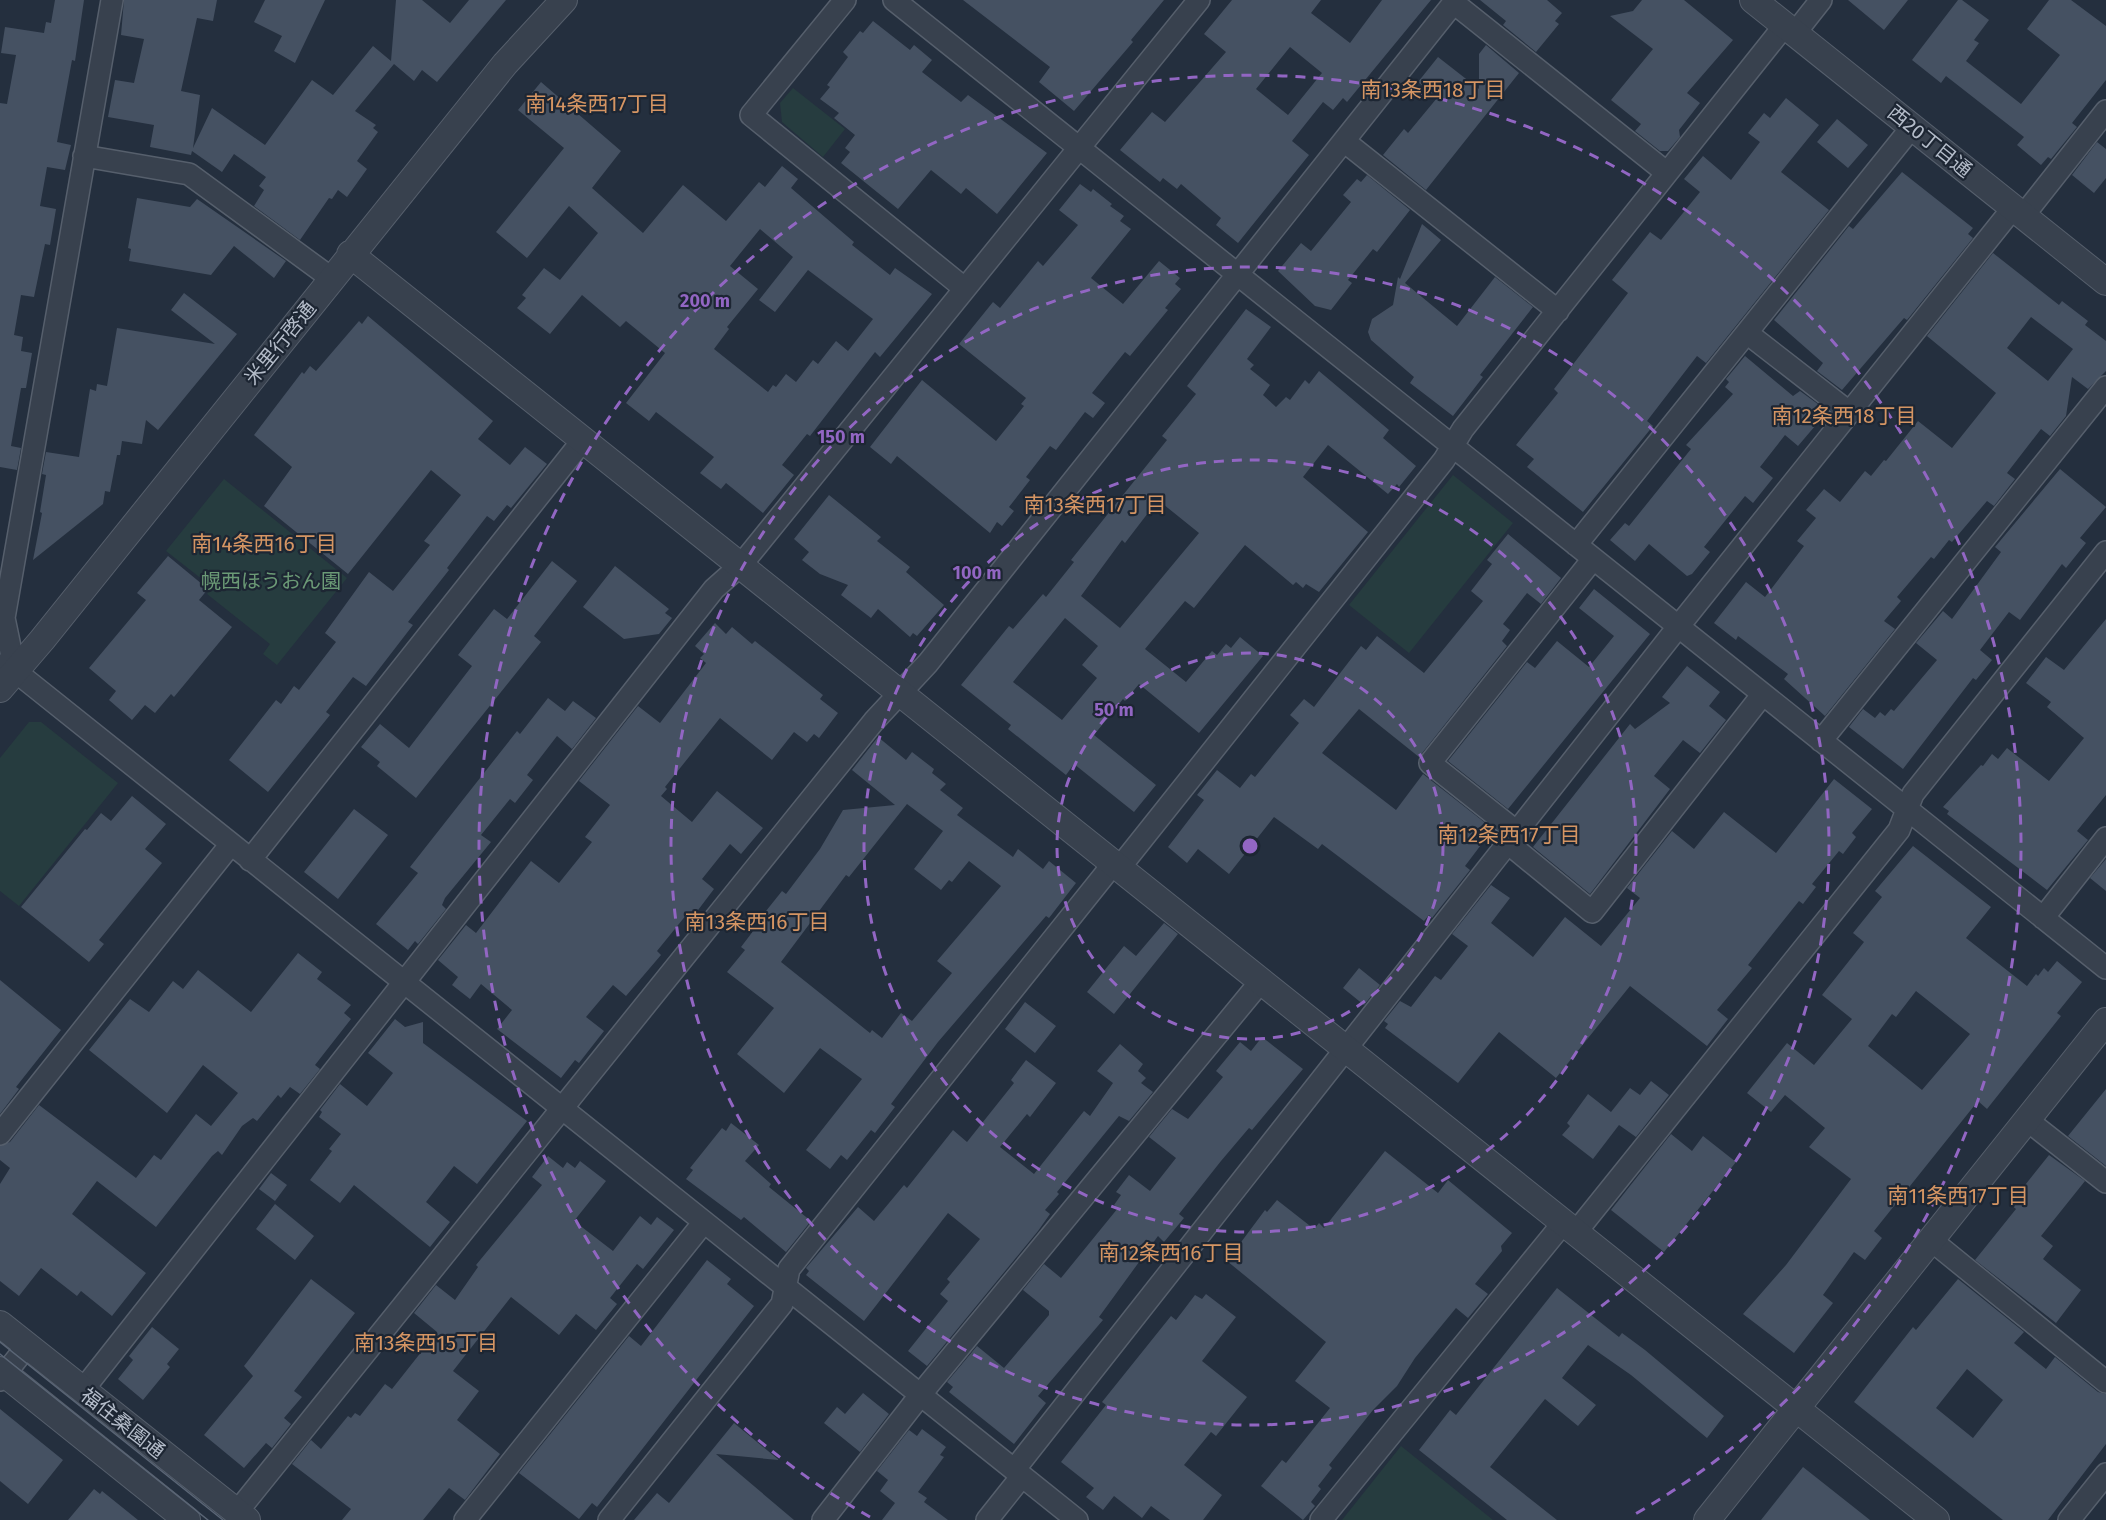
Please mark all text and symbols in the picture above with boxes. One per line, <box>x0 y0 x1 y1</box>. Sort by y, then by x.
district label: 南13条西18丁目 <box>1360 77 1506 103</box>
district label: 南14条西17丁目 <box>525 91 669 117</box>
street label: 西20丁目通 <box>1883 100 1977 182</box>
text: 200 m <box>680 290 730 312</box>
street label: 米里行啓通 <box>239 297 321 389</box>
district label: 南12条西18丁目 <box>1771 403 1917 429</box>
text: 150 m <box>817 426 865 448</box>
district label: 南13条西17丁目 <box>1024 492 1167 518</box>
district label: 南14条西16丁目 <box>191 531 337 557</box>
text: 100 m <box>953 562 1001 584</box>
park label: 幌西ほうおん園 <box>201 569 341 593</box>
text: 50 m <box>1094 699 1134 721</box>
district label: 南12条西17丁目 <box>1438 822 1580 848</box>
centre of rings <box>1240 836 1260 856</box>
district label: 南13条西16丁目 <box>685 909 829 935</box>
district label: 南11条西17丁目 <box>1887 1183 2029 1209</box>
district label: 南12条西16丁目 <box>1099 1240 1243 1266</box>
district label: 南13条西15丁目 <box>354 1330 498 1356</box>
street label: 福住桑園通 <box>76 1383 170 1463</box>

